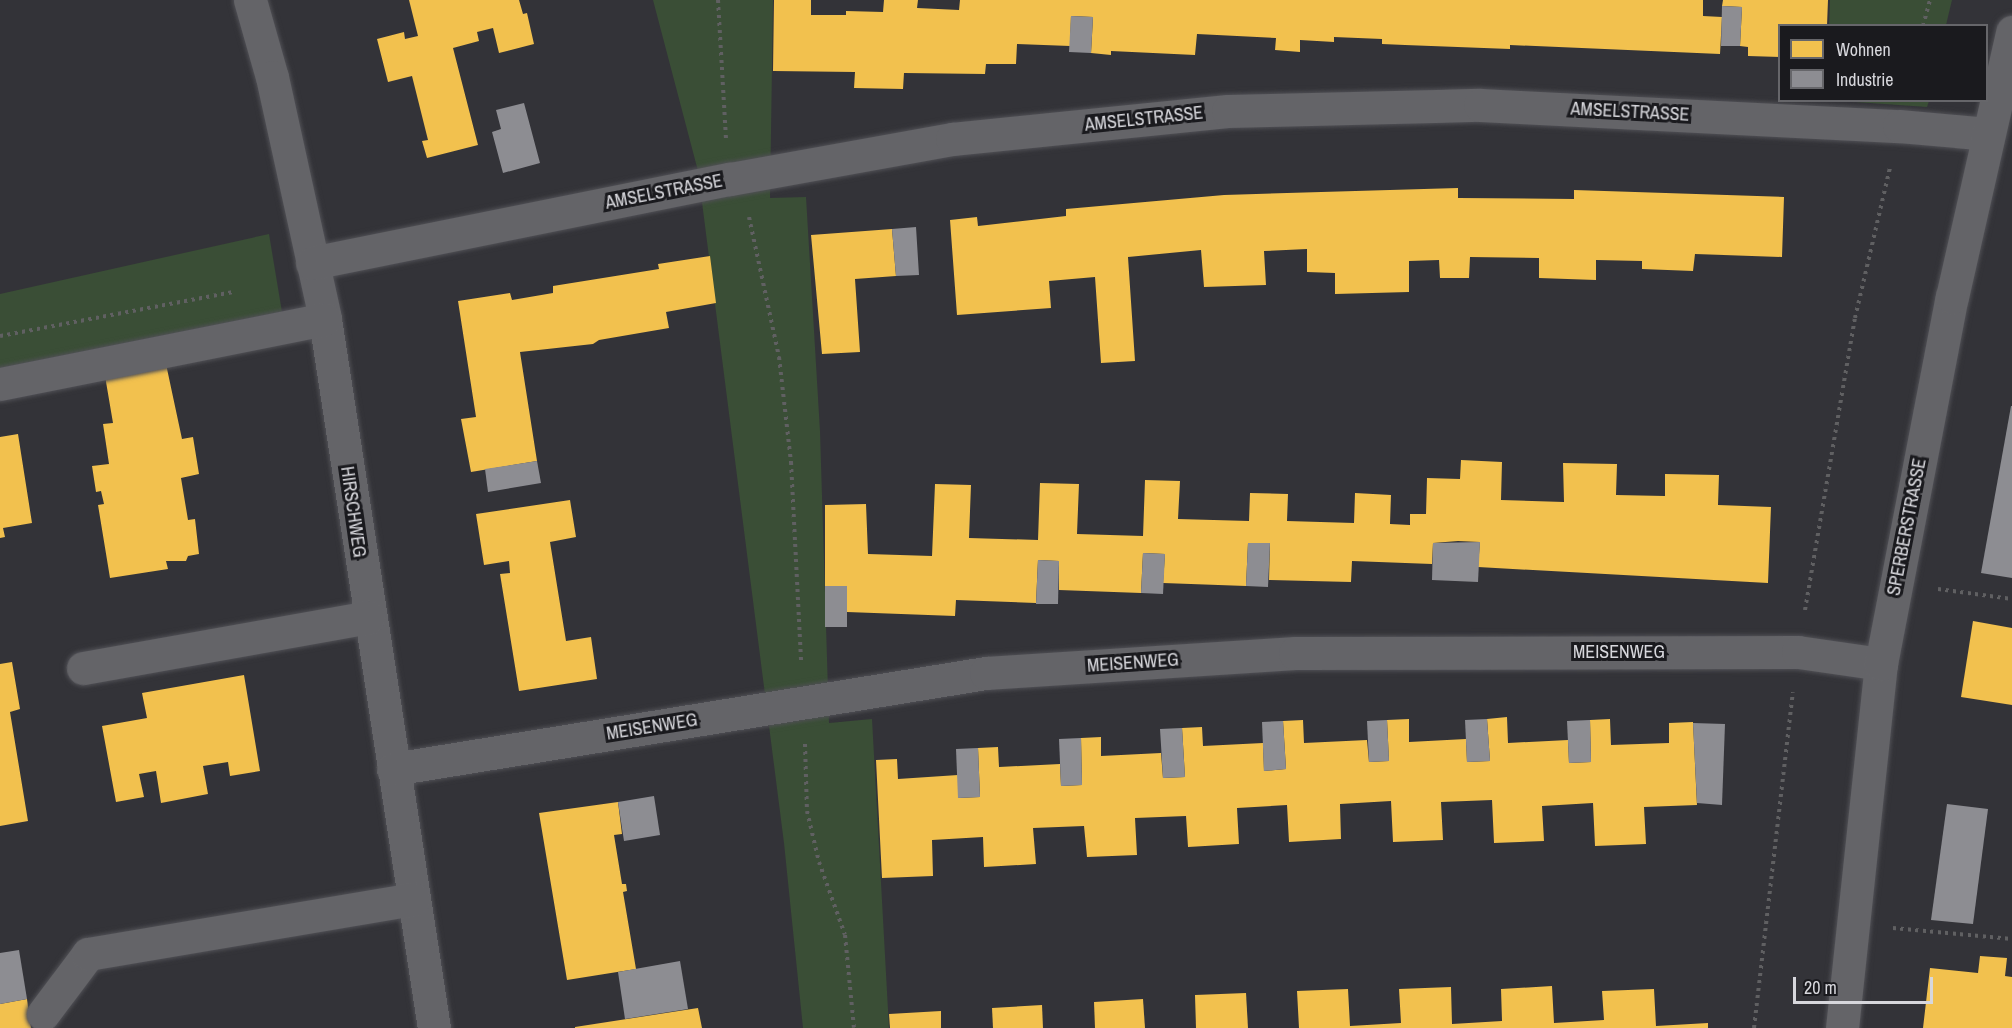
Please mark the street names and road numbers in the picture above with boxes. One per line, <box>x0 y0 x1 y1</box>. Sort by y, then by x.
street label: AMSELSTRASSE <box>1570 98 1690 126</box>
street label: AMSELSTRASSE <box>1084 102 1204 136</box>
street label: AMSELSTRASSE <box>604 170 724 214</box>
street label: SPERBERSTRASSE <box>1883 456 1931 598</box>
street label: HIRSCHWEG <box>336 465 370 559</box>
street label: MEISENWEG <box>1573 641 1665 663</box>
street label: MEISENWEG <box>1086 649 1180 677</box>
street label: MEISENWEG <box>605 709 699 745</box>

